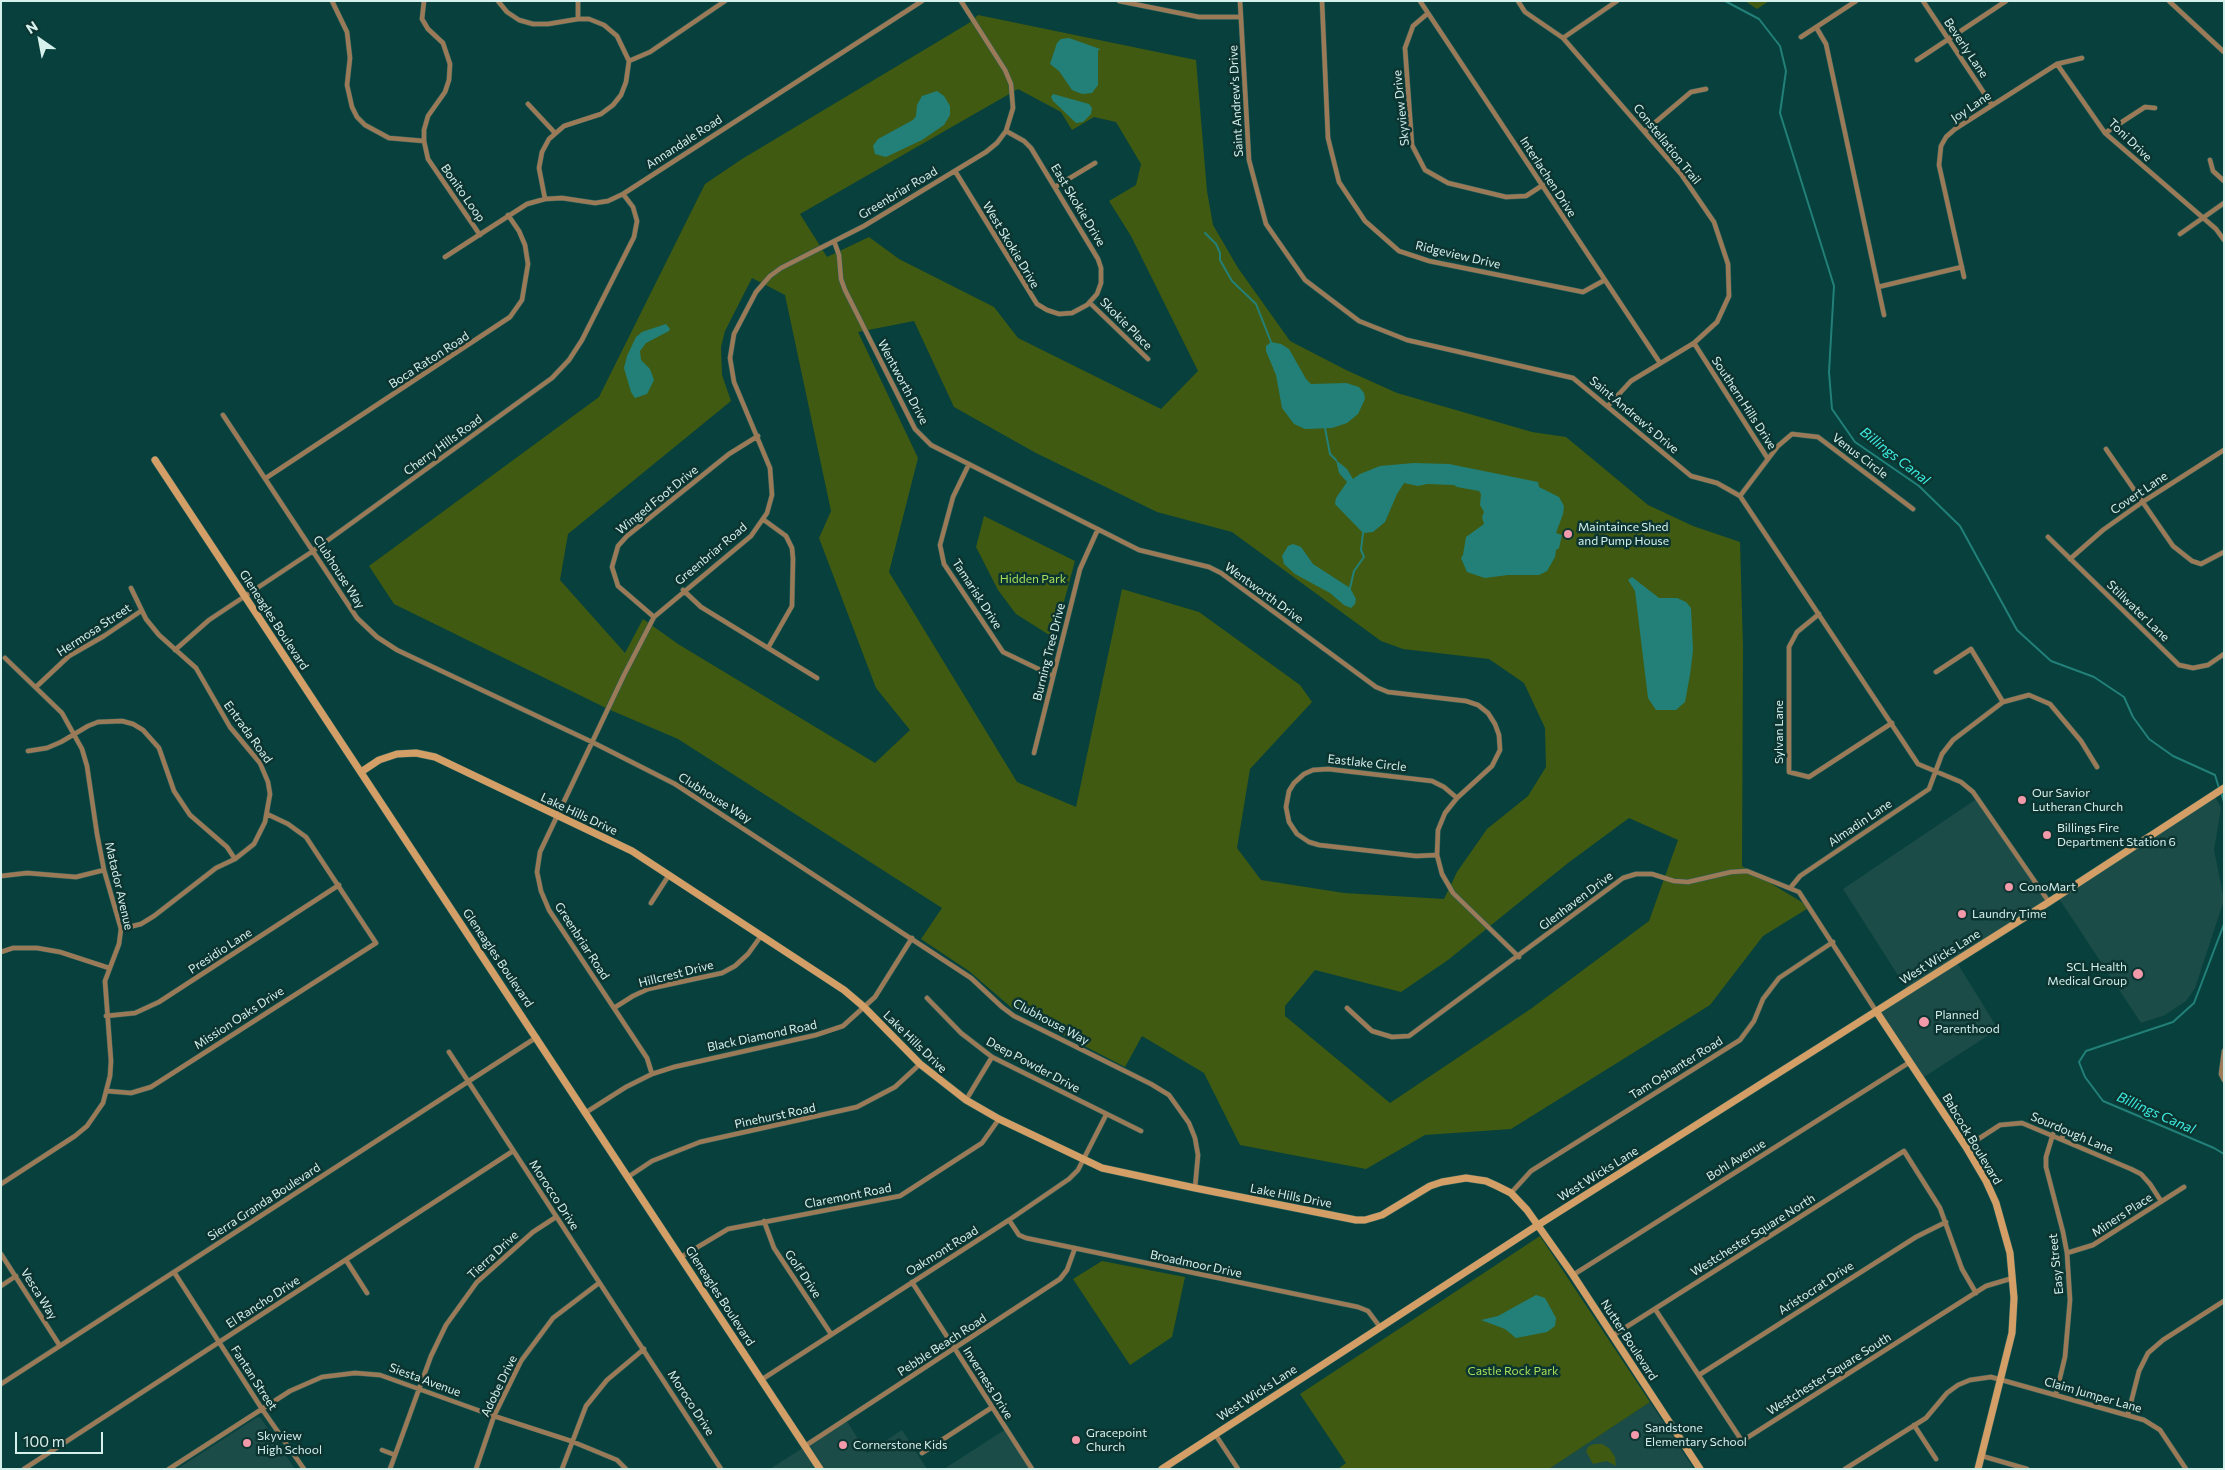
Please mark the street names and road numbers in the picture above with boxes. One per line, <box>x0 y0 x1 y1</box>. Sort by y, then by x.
street label: Beverly Lane <box>1941 15 1991 81</box>
street label: Saint Andrew's Drive <box>1226 45 1246 157</box>
street label: Skyview Drive <box>1390 69 1412 147</box>
street label: Joy Lane <box>1948 88 1994 126</box>
street label: Constellation Trail <box>1630 101 1704 187</box>
street label: Annandale Road <box>643 112 725 172</box>
street label: Toni Drive <box>2105 116 2155 164</box>
street label: Interlachen Drive <box>1517 134 1579 220</box>
street label: Bonito Loop <box>438 161 488 225</box>
street label: East Skokie Drive <box>1048 161 1108 249</box>
street label: Greenbriar Road <box>856 164 940 222</box>
street label: West Skokie Drive <box>980 199 1042 291</box>
street label: Ridgeview Drive <box>1414 238 1502 272</box>
street label: Skokie Place <box>1097 295 1155 353</box>
street label: Boca Raton Road <box>386 329 472 391</box>
street label: Wentworth Drive <box>875 337 931 427</box>
street label: Southern Hills Drive <box>1709 354 1779 452</box>
street label: Saint Andrew's Drive <box>1586 373 1682 457</box>
street label: Cherry Hills Road <box>401 412 485 478</box>
street label: Venus Circle <box>1829 430 1891 482</box>
street label: Winged Foot Drive <box>613 463 701 537</box>
street label: Covert Lane <box>2108 469 2170 517</box>
street label: Greenbriar Road <box>672 520 750 588</box>
street label: Clubhouse Way <box>310 533 368 611</box>
street label: Tamarisk Drive <box>949 556 1005 632</box>
street label: Wentworth Drive <box>1222 560 1306 626</box>
street label: Gleneagles Boulevard <box>236 567 312 673</box>
street label: Stillwater Lane <box>2104 578 2172 644</box>
street label: Hermosa Street <box>54 601 134 659</box>
street label: Burning Tree Drive <box>1030 602 1068 702</box>
street label: Entrada Road <box>221 698 275 766</box>
street label: Sylvan Lane <box>1772 700 1786 764</box>
street label: Eastlake Circle <box>1327 752 1407 774</box>
street label: Clubhouse Way <box>676 770 754 826</box>
street label: Lake Hills Drive <box>538 790 620 838</box>
street label: Almadin Lane <box>1825 796 1895 850</box>
street label: Matador Avenue <box>102 841 136 931</box>
street label: Glenhaven Drive <box>1536 869 1616 933</box>
street label: Greenbriar Road <box>552 900 612 982</box>
street label: Gleneagles Boulevard <box>460 906 536 1010</box>
street label: Presidio Lane <box>186 925 254 977</box>
street label: West Wicks Lane <box>1897 926 1983 988</box>
street label: Hillcrest Drive <box>637 958 715 990</box>
street label: Mission Oaks Drive <box>191 984 287 1052</box>
street label: Clubhouse Way <box>1011 996 1091 1048</box>
street label: Lake Hills Drive <box>880 1008 950 1076</box>
street label: Black Diamond Road <box>706 1017 818 1055</box>
street label: Tam Oshanter Road <box>1627 1033 1725 1103</box>
street label: Deep Powder Drive <box>984 1034 1082 1096</box>
street label: Babcock Boulevard <box>1939 1091 2005 1187</box>
street label: Pinehurst Road <box>733 1100 817 1132</box>
street label: Sourdough Lane <box>2029 1109 2115 1157</box>
street label: Bohl Avenue <box>1704 1136 1768 1184</box>
street label: West Wicks Lane <box>1555 1143 1641 1205</box>
street label: Morocco Drive <box>526 1157 582 1233</box>
street label: Sierra Granda Boulevard <box>205 1160 323 1244</box>
street label: Claremont Road <box>803 1181 893 1211</box>
street label: Lake Hills Drive <box>1249 1181 1333 1211</box>
street label: Miners Place <box>2089 1190 2155 1240</box>
street label: Westchester Square North <box>1688 1191 1818 1279</box>
street label: Oakmont Road <box>903 1223 981 1279</box>
street label: Tierra Drive <box>465 1228 521 1282</box>
street label: Easy Street <box>2046 1233 2066 1295</box>
street label: Gleneagles Boulevard <box>682 1243 758 1349</box>
street label: Golf Drive <box>782 1247 824 1301</box>
street label: Broadmoor Drive <box>1149 1247 1243 1281</box>
street label: Aristocrat Drive <box>1776 1258 1856 1318</box>
street label: Vesca Way <box>18 1266 60 1322</box>
street label: El Rancho Drive <box>223 1273 303 1331</box>
street label: Nutter Boulevard <box>1597 1297 1661 1383</box>
street label: Pebble Beach Road <box>895 1311 989 1379</box>
street label: Westchester Square South <box>1764 1330 1894 1418</box>
street label: Fantan Street <box>228 1343 280 1413</box>
street label: Inverness Drive <box>960 1344 1016 1422</box>
street label: Adobe Drive <box>478 1353 520 1419</box>
street label: Siesta Avenue <box>387 1360 463 1400</box>
street label: West Wicks Lane <box>1214 1362 1300 1424</box>
street label: Moroco Drive <box>665 1368 717 1438</box>
street label: Claim Jumper Lane <box>2043 1374 2143 1416</box>

